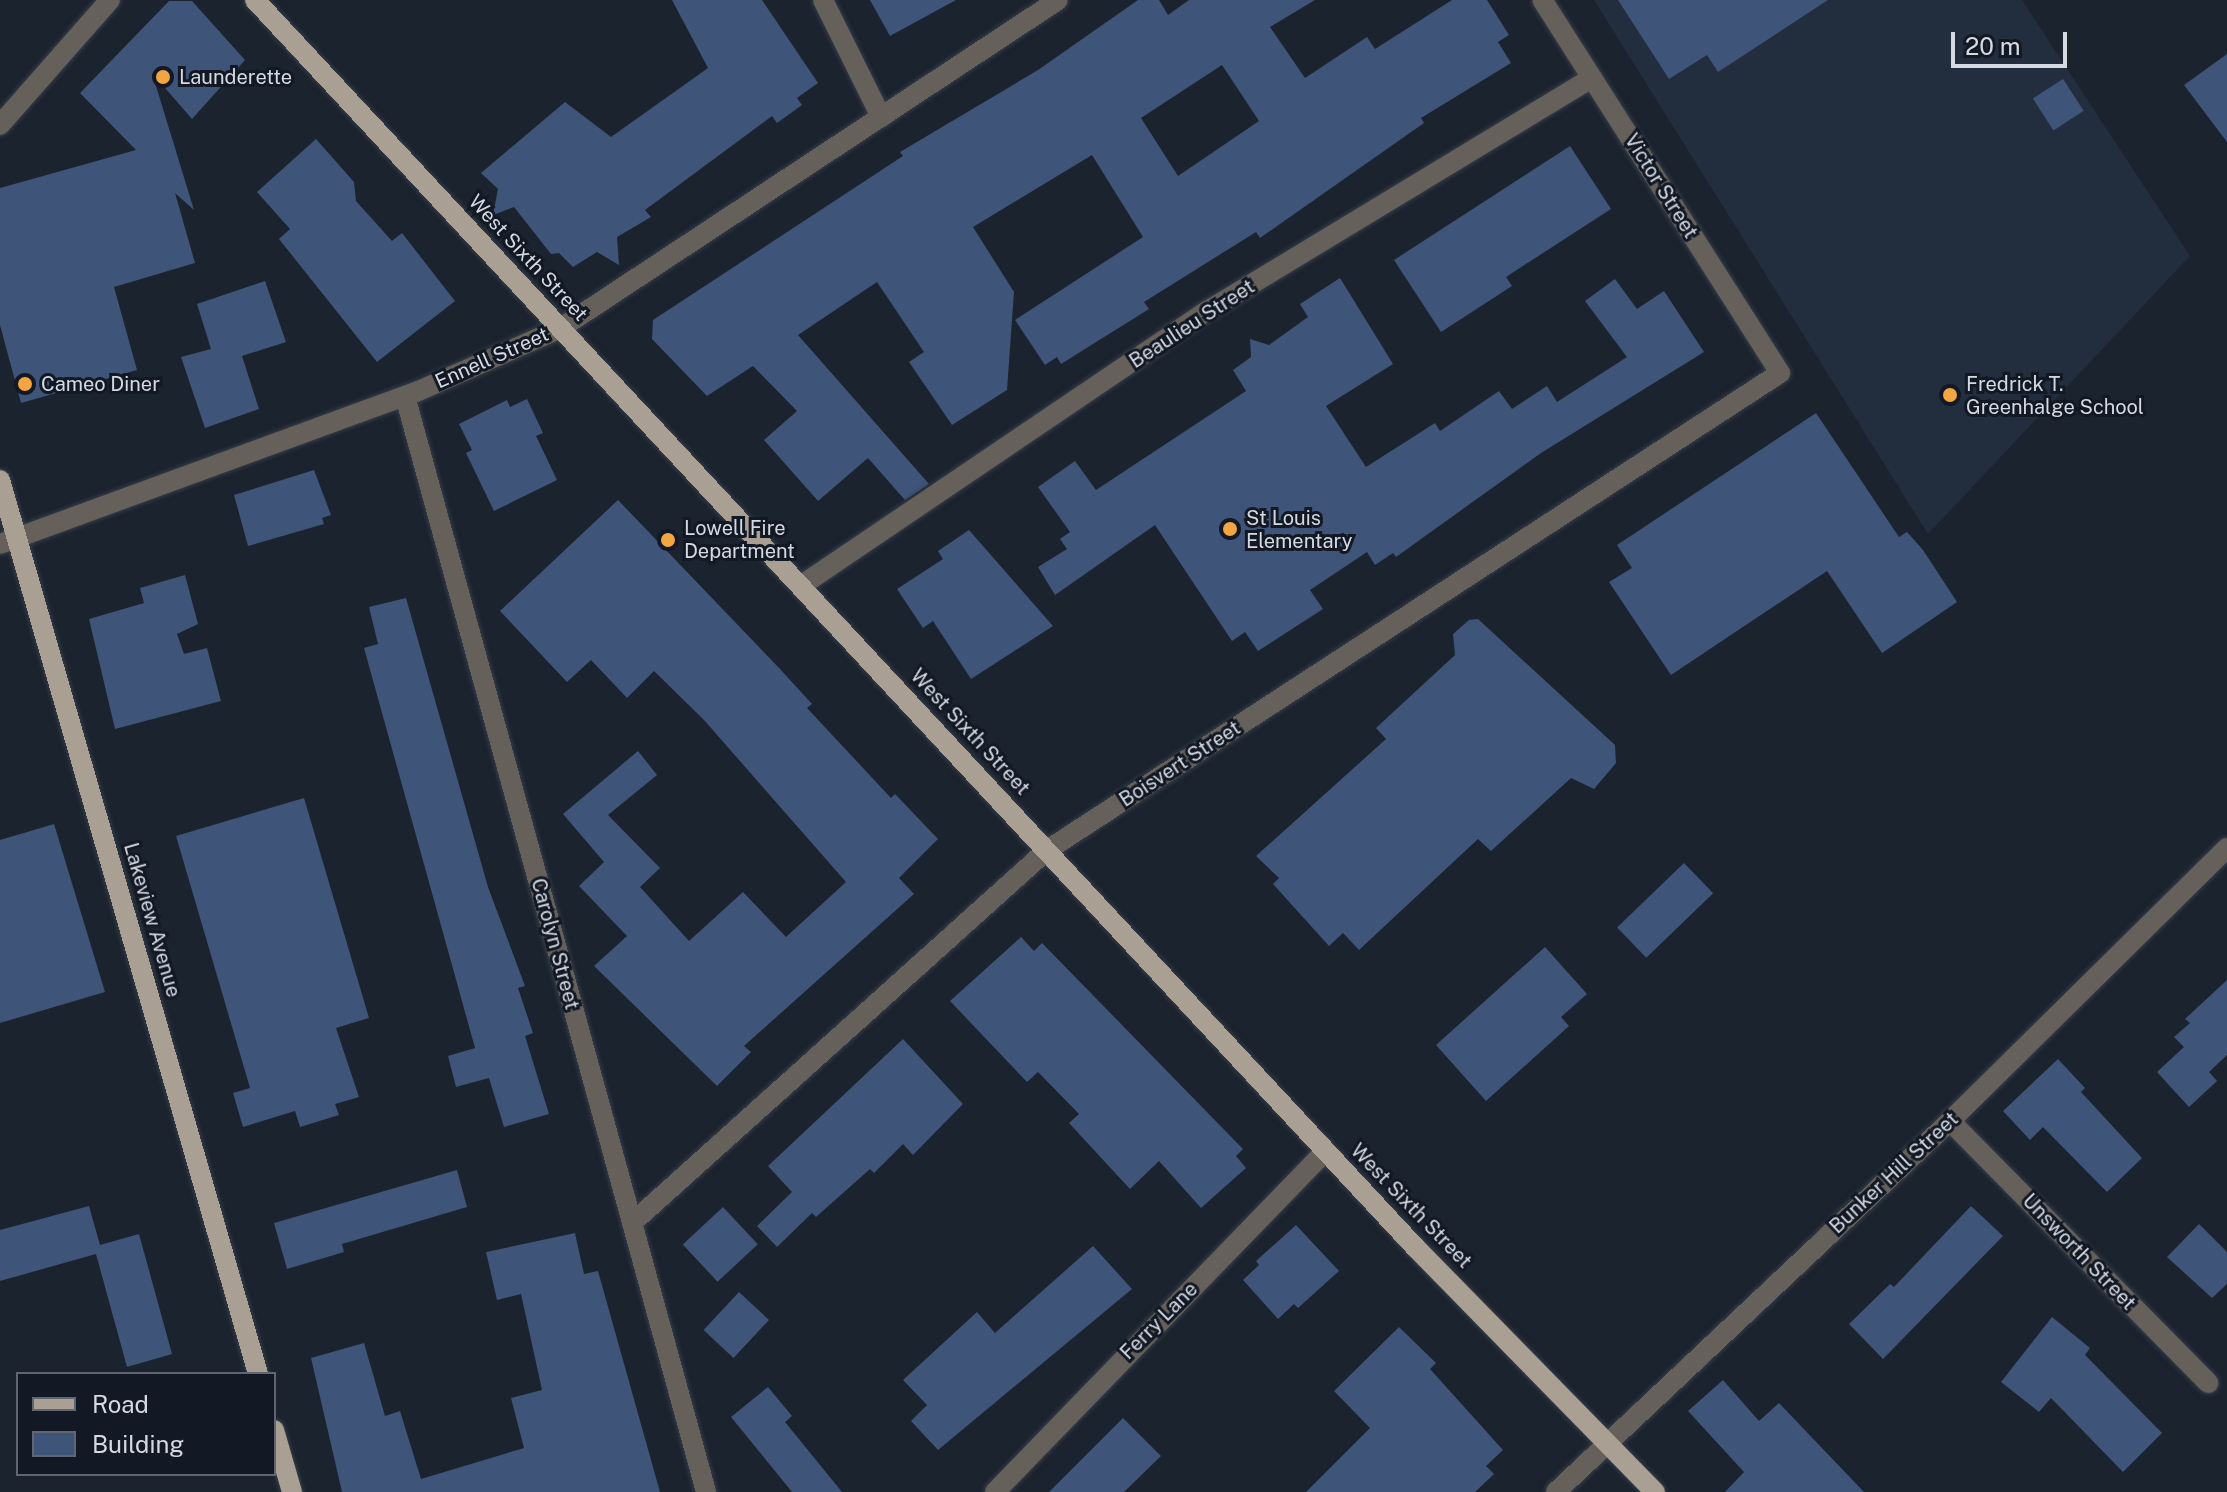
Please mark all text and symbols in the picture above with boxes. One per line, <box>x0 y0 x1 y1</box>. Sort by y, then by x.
scale bar <box>1955 16 2071 66</box>
text: 20 m <box>1965 32 2021 60</box>
place label: Launderette <box>179 65 292 89</box>
marker: Launderette <box>154 68 172 86</box>
street label: Victor Street <box>1619 129 1703 243</box>
street label: West Sixth Street <box>463 190 593 326</box>
street label: Beaulieu Street <box>1125 275 1259 373</box>
street label: Ennell Street <box>432 322 552 394</box>
place label: Cameo Diner <box>41 372 160 396</box>
place label: Fredrick T. Greenhalge School <box>1966 372 2144 419</box>
marker: Cameo Diner <box>16 375 34 393</box>
marker: Fredrick T. Greenhalge School <box>1941 386 1959 404</box>
place label: St Louis Elementary <box>1246 506 1352 553</box>
place label: Lowell Fire Department <box>684 516 795 563</box>
marker: St Louis Elementary <box>1221 520 1239 538</box>
marker: Lowell Fire Department <box>659 531 677 549</box>
street label: West Sixth Street <box>905 664 1035 800</box>
street label: Boisvert Street <box>1115 716 1245 812</box>
street label: Lakeview Avenue <box>118 840 186 1000</box>
street label: Carolyn Street <box>526 876 584 1012</box>
street label: Bunker Hill Street <box>1825 1107 1963 1239</box>
street label: West Sixth Street <box>1346 1139 1476 1273</box>
street label: Unsworth Street <box>2017 1189 2141 1315</box>
street label: Ferry Lane <box>1115 1277 1203 1365</box>
legend <box>16 1372 276 1476</box>
text: Road <box>92 1390 149 1418</box>
text: Building <box>92 1430 184 1458</box>

